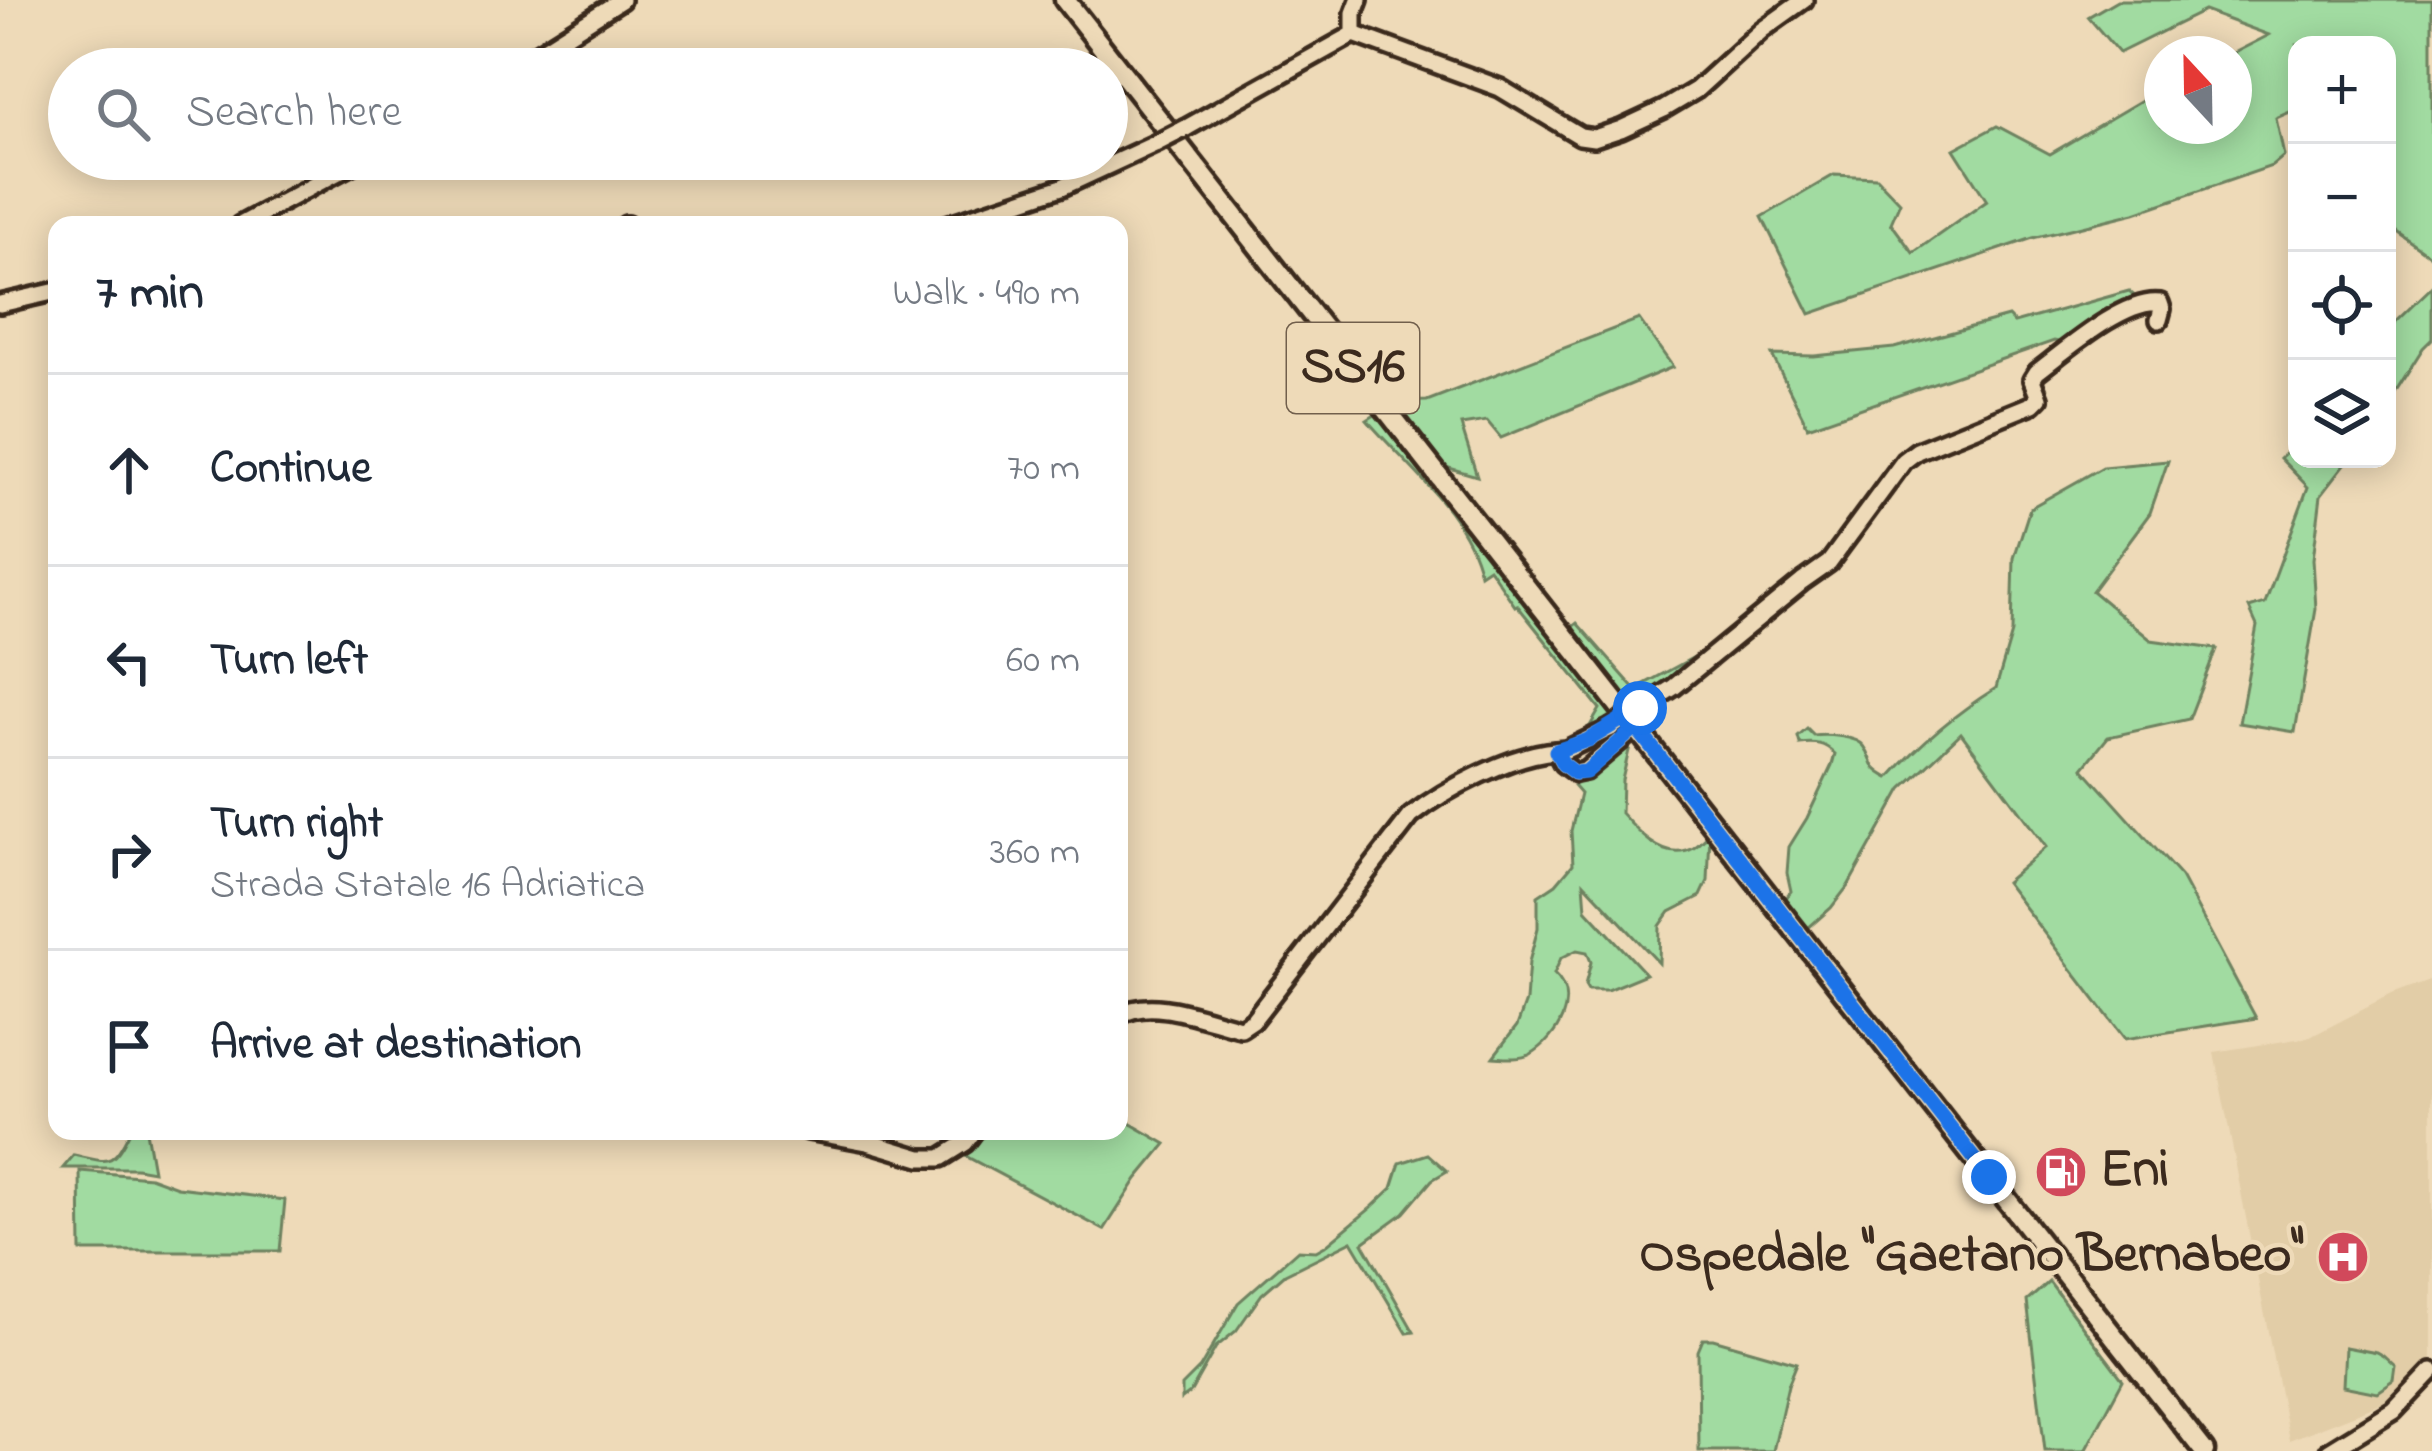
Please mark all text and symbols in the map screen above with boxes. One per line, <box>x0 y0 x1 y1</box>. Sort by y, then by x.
north arrow <box>2144 36 2252 144</box>
map controls <box>2288 36 2396 468</box>
button: + <box>2288 36 2396 144</box>
search box <box>48 48 1128 180</box>
icon: search <box>90 81 156 147</box>
text: Search here <box>186 81 402 147</box>
button: − <box>2288 144 2396 252</box>
button: locate <box>2288 252 2396 360</box>
text: 7 min <box>96 257 204 332</box>
text: Walk · 490 m <box>893 266 1080 323</box>
road number: SS16 <box>1287 323 1419 413</box>
button: layers <box>2288 360 2396 468</box>
icon: ahead <box>96 437 162 503</box>
text: Continue <box>210 437 371 503</box>
text: 70 m <box>1007 441 1080 498</box>
icon: left <box>96 629 162 695</box>
text: Turn left <box>210 629 368 695</box>
text: 60 m <box>1006 633 1080 690</box>
route start <box>1613 681 1667 735</box>
text: Turn right <box>210 792 383 858</box>
icon: right <box>96 821 162 887</box>
text: 360 m <box>990 825 1080 882</box>
text: Strada Statale 16 Adriatica <box>210 858 645 915</box>
icon: arrive <box>96 1013 162 1079</box>
text: Arrive at destination <box>210 1013 581 1079</box>
place label: Eni <box>2100 1133 2169 1211</box>
fuel station icon: Eni <box>2033 1144 2089 1200</box>
route end <box>1962 1150 2016 1204</box>
place label: Ospedale "Gaetano Bernabeo" <box>1639 1218 2304 1296</box>
hospital icon: Ospedale "Gaetano Bernabeo" <box>2315 1229 2371 1285</box>

